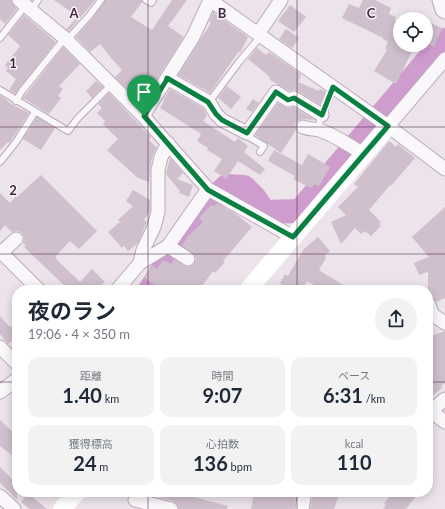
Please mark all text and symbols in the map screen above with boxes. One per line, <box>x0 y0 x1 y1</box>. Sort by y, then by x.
text: A <box>68 5 79 21</box>
text: B <box>218 5 227 21</box>
text: C <box>367 5 376 21</box>
map controls <box>393 12 433 52</box>
button: locate <box>393 12 433 52</box>
text: 1 <box>9 55 17 71</box>
pin <box>127 75 161 116</box>
icon: arrive <box>133 81 155 103</box>
text: 2 <box>9 182 17 198</box>
text: 夜のラン <box>28 297 116 324</box>
button: share <box>375 298 417 340</box>
text: 19:06 · 4 × 350 m <box>28 326 130 342</box>
text: 距離 <box>80 369 102 382</box>
text: 時間 <box>211 369 233 382</box>
text: ペース <box>338 369 370 382</box>
text: 1.40 <box>62 383 102 407</box>
text: 9:07 <box>203 383 242 407</box>
text: 6:31 <box>323 383 363 407</box>
text: km <box>102 392 119 405</box>
text: /km <box>363 392 385 405</box>
text: 獲得標高 <box>69 437 113 450</box>
text: 心拍数 <box>206 437 239 450</box>
text: kcal <box>345 437 363 450</box>
text: 110 <box>337 450 372 474</box>
text: 24 <box>73 451 96 475</box>
text: 136 <box>193 451 228 475</box>
text: m <box>96 460 108 473</box>
text: bpm <box>228 460 252 473</box>

